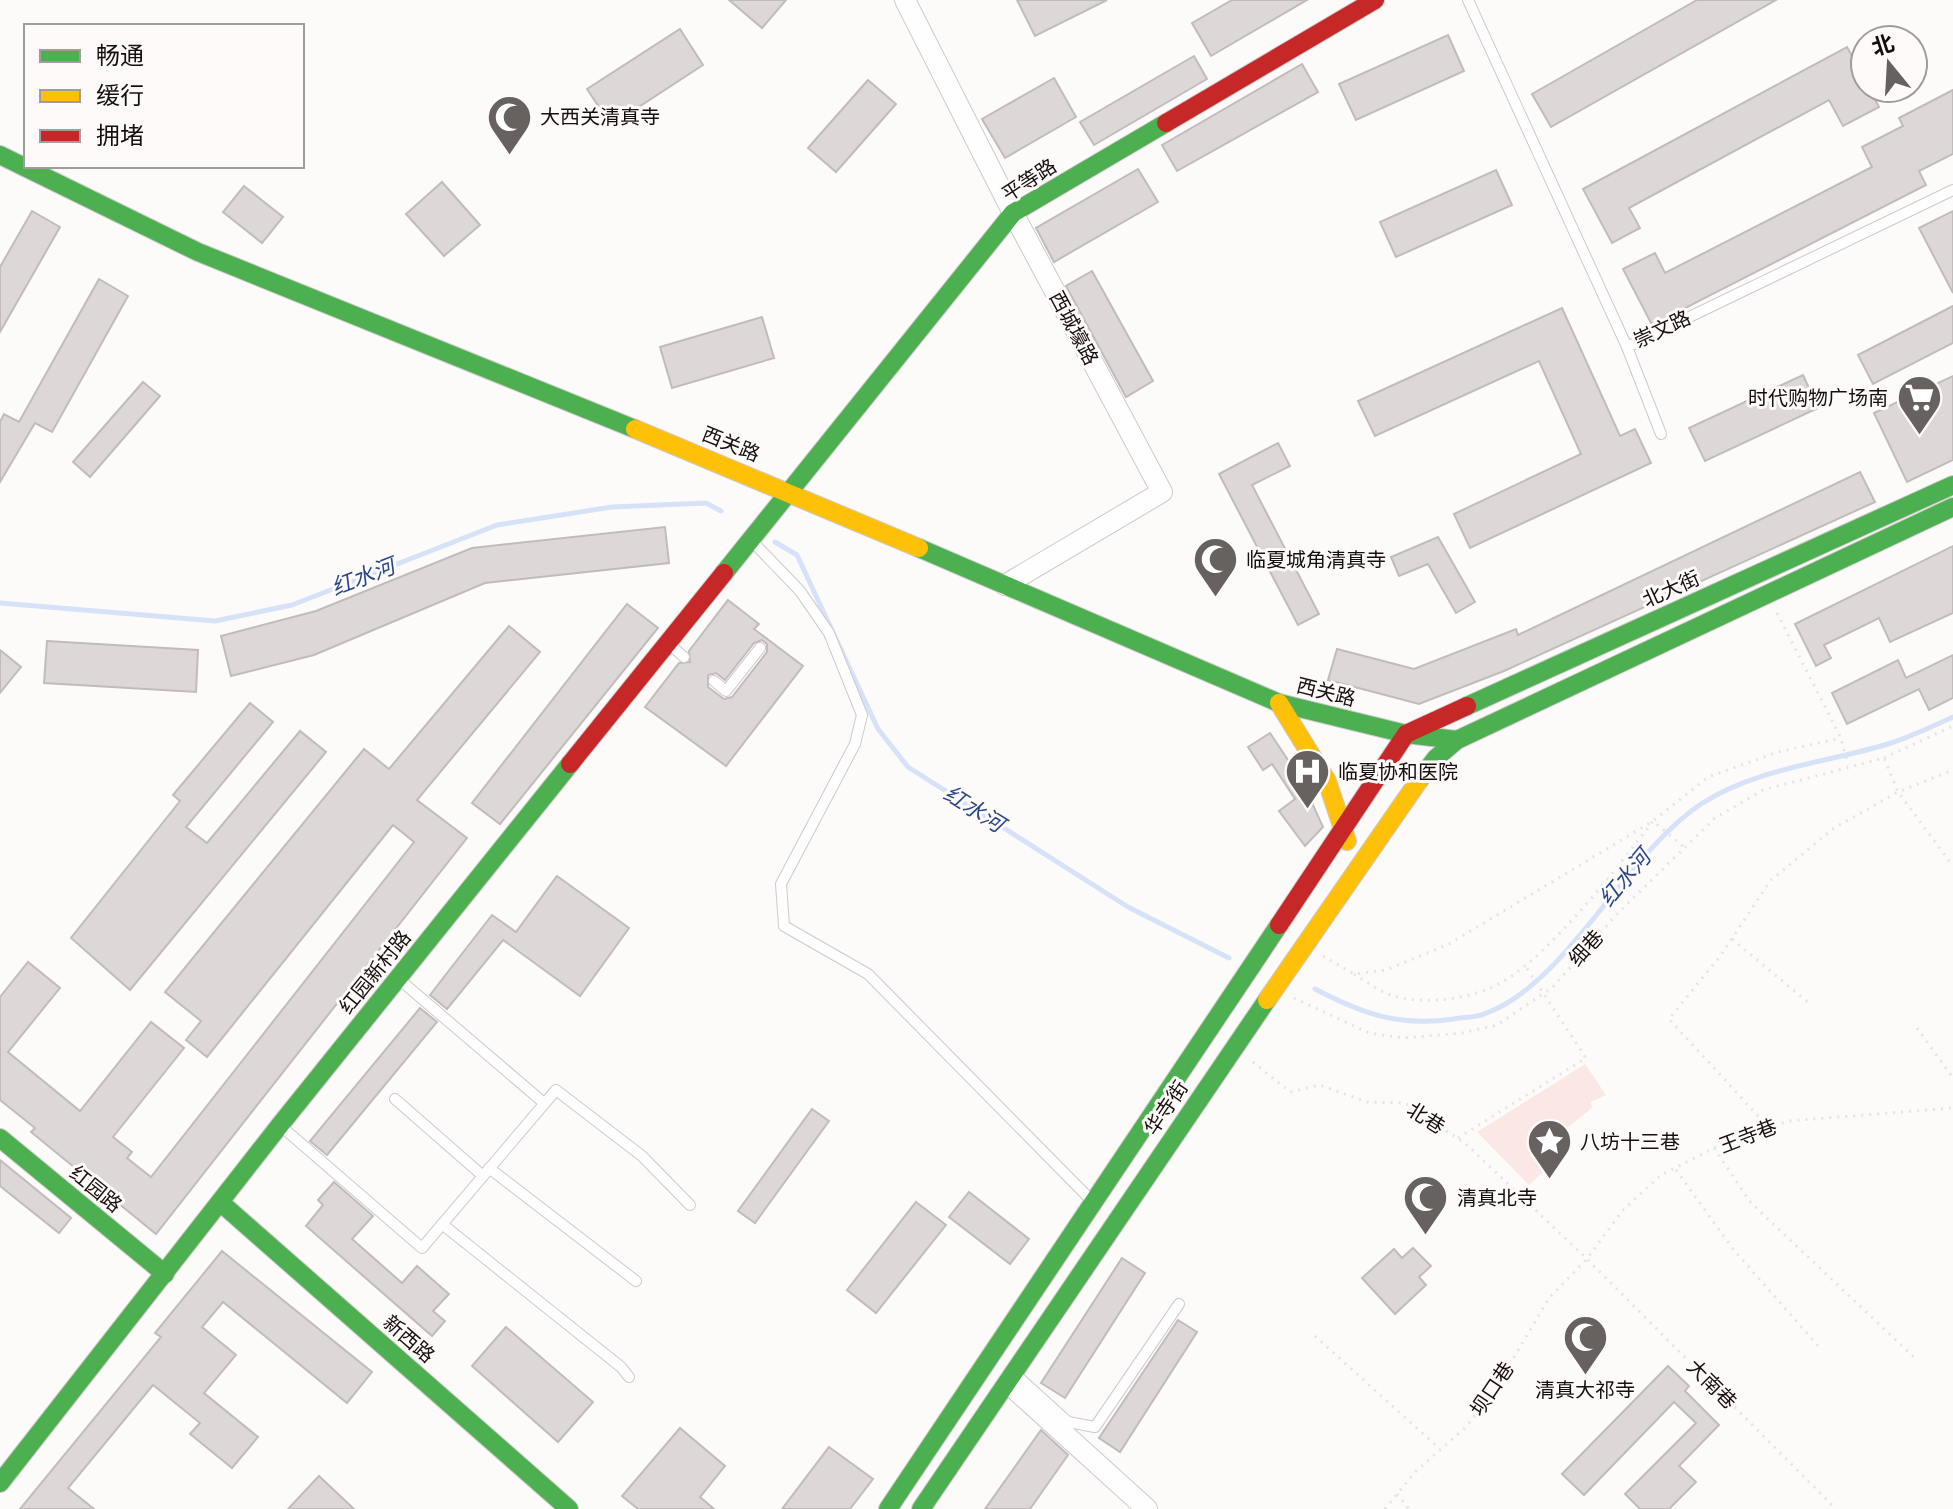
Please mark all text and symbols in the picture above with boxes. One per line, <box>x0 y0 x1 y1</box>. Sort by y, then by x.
legend <box>24 24 304 168</box>
north arrow <box>1849 24 1929 104</box>
text: 北 <box>1869 30 1897 61</box>
text: 畅通 <box>96 42 144 70</box>
text: 缓行 <box>96 82 144 110</box>
mosque icon: 大西关清真寺 <box>485 93 533 156</box>
place label: 大西关清真寺 <box>540 105 660 129</box>
text: 拥堵 <box>96 122 144 150</box>
street label: 平等路 <box>997 154 1061 206</box>
street label: 西城壕路 <box>1045 287 1103 369</box>
street label: 崇文路 <box>1630 305 1694 353</box>
supermarket icon: 时代购物广场南 <box>1895 374 1943 437</box>
place label: 时代购物广场南 <box>1748 386 1888 410</box>
street label: 西关路 <box>699 422 763 466</box>
mosque icon: 临夏城角清真寺 <box>1191 536 1239 599</box>
place label: 临夏城角清真寺 <box>1246 548 1386 572</box>
water label: 红水河 <box>328 552 402 600</box>
street label: 北大街 <box>1639 566 1703 612</box>
street label: 西关路 <box>1294 673 1358 711</box>
hospital icon: 临夏协和医院 <box>1283 748 1331 811</box>
place label: 临夏协和医院 <box>1338 760 1458 784</box>
water label: 红水河 <box>939 781 1012 839</box>
water label: 红水河 <box>1594 842 1658 911</box>
street label: 细巷 <box>1564 925 1608 971</box>
street label: 红园新村路 <box>334 926 416 1018</box>
street label: 华寺街 <box>1139 1076 1193 1140</box>
street label: 北巷 <box>1403 1097 1449 1139</box>
street label: 王寺巷 <box>1716 1114 1780 1158</box>
place icon: 八坊十三巷 <box>1525 1118 1573 1181</box>
place label: 八坊十三巷 <box>1580 1130 1680 1154</box>
street label: 红园路 <box>65 1161 127 1217</box>
mosque icon: 清真北寺 <box>1402 1174 1450 1237</box>
place label: 清真北寺 <box>1457 1186 1537 1210</box>
street label: 新西路 <box>378 1310 440 1368</box>
mosque icon: 清真大祁寺 <box>1561 1314 1609 1377</box>
street label: 大南巷 <box>1682 1354 1742 1414</box>
street label: 坝口巷 <box>1465 1357 1519 1421</box>
place label: 清真大祁寺 <box>1535 1378 1635 1402</box>

